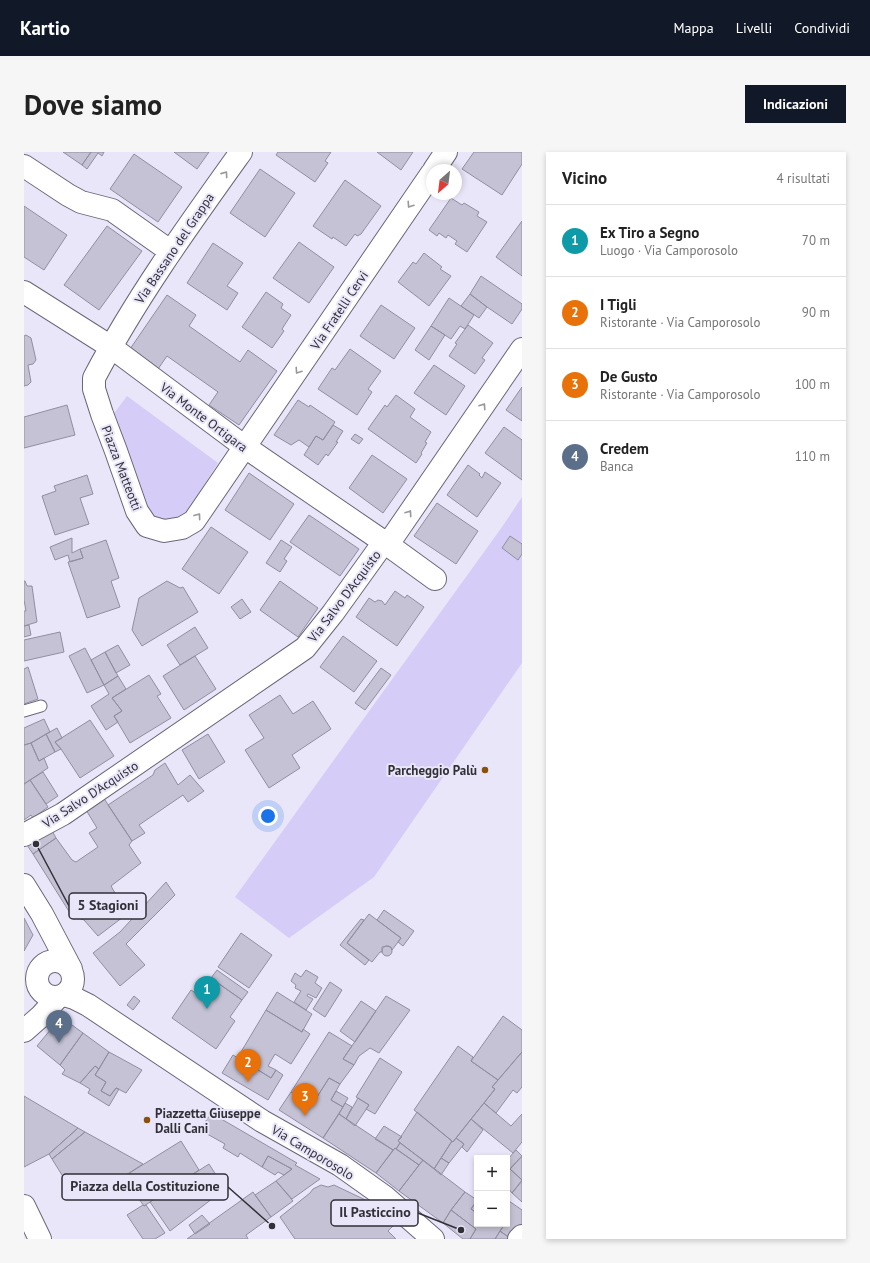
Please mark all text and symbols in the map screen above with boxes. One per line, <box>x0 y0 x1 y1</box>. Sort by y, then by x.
text: Kartio <box>20 16 70 40</box>
text: Mappa <box>674 19 714 37</box>
text: Livelli <box>736 19 772 37</box>
text: Condividi <box>794 19 850 37</box>
button: Indicazioni <box>745 85 846 123</box>
text: Dove siamo <box>24 86 162 123</box>
north arrow <box>426 164 462 200</box>
text: Vicino <box>562 167 607 189</box>
text: 4 risultati <box>777 170 830 187</box>
one-way arrow <box>220 172 227 179</box>
street label: Via Bassano del Grappa <box>130 190 218 308</box>
one-way arrow <box>408 201 415 208</box>
text: Ex Tiro a Segno <box>600 223 699 242</box>
text: 1 <box>571 232 579 249</box>
text: 70 m <box>802 232 830 249</box>
text: Luogo · Via Camporosolo <box>600 242 738 259</box>
street label: Via Fratelli Cervi <box>306 268 372 354</box>
text: I Tigli <box>600 295 637 314</box>
text: 2 <box>571 304 579 321</box>
text: 90 m <box>802 304 830 321</box>
text: Ristorante · Via Camporosolo <box>600 314 760 331</box>
one-way arrow <box>295 367 303 374</box>
text: De Gusto <box>600 367 658 386</box>
text: 3 <box>571 376 579 393</box>
text: 100 m <box>795 376 830 393</box>
street label: Via Monte Ortigara <box>156 378 251 456</box>
text: Ristorante · Via Camporosolo <box>600 386 760 403</box>
one-way arrow <box>478 403 485 410</box>
street label: Piazza Matteotti <box>97 423 146 513</box>
text: Credem <box>600 439 649 458</box>
text: 4 <box>571 448 579 465</box>
text: 110 m <box>795 448 830 465</box>
text: Banca <box>600 458 633 475</box>
one-way arrow <box>404 510 412 517</box>
one-way arrow <box>193 513 200 520</box>
street label: Via Salvo D'Acquisto <box>304 547 385 647</box>
street label: Via Salvo D'Acquisto <box>38 757 141 832</box>
place label: Parcheggio Palù <box>388 762 477 779</box>
marker: Parcheggio Palù <box>480 765 490 775</box>
your location <box>258 806 278 826</box>
callout: 5 Stagioni <box>69 893 146 919</box>
text: 5 Stagioni <box>78 896 139 914</box>
pin: 1 <box>194 976 220 1009</box>
pin: 4 <box>46 1010 72 1043</box>
pin: 2 <box>235 1049 261 1082</box>
pin: 3 <box>292 1083 318 1116</box>
place label: Piazzetta Giuseppe Dalli Cani <box>155 1105 261 1137</box>
marker: Piazzetta Giuseppe Dalli Cani <box>142 1115 152 1125</box>
street label: Via Camporosolo <box>267 1121 357 1184</box>
map controls <box>474 1155 510 1227</box>
button: + <box>474 1155 510 1191</box>
callout: Piazza della Costituzione <box>62 1174 228 1200</box>
text: Piazza della Costituzione <box>70 1177 220 1195</box>
button: − <box>474 1191 510 1227</box>
callout: Il Pasticcino <box>331 1200 418 1226</box>
text: Il Pasticcino <box>339 1203 411 1221</box>

